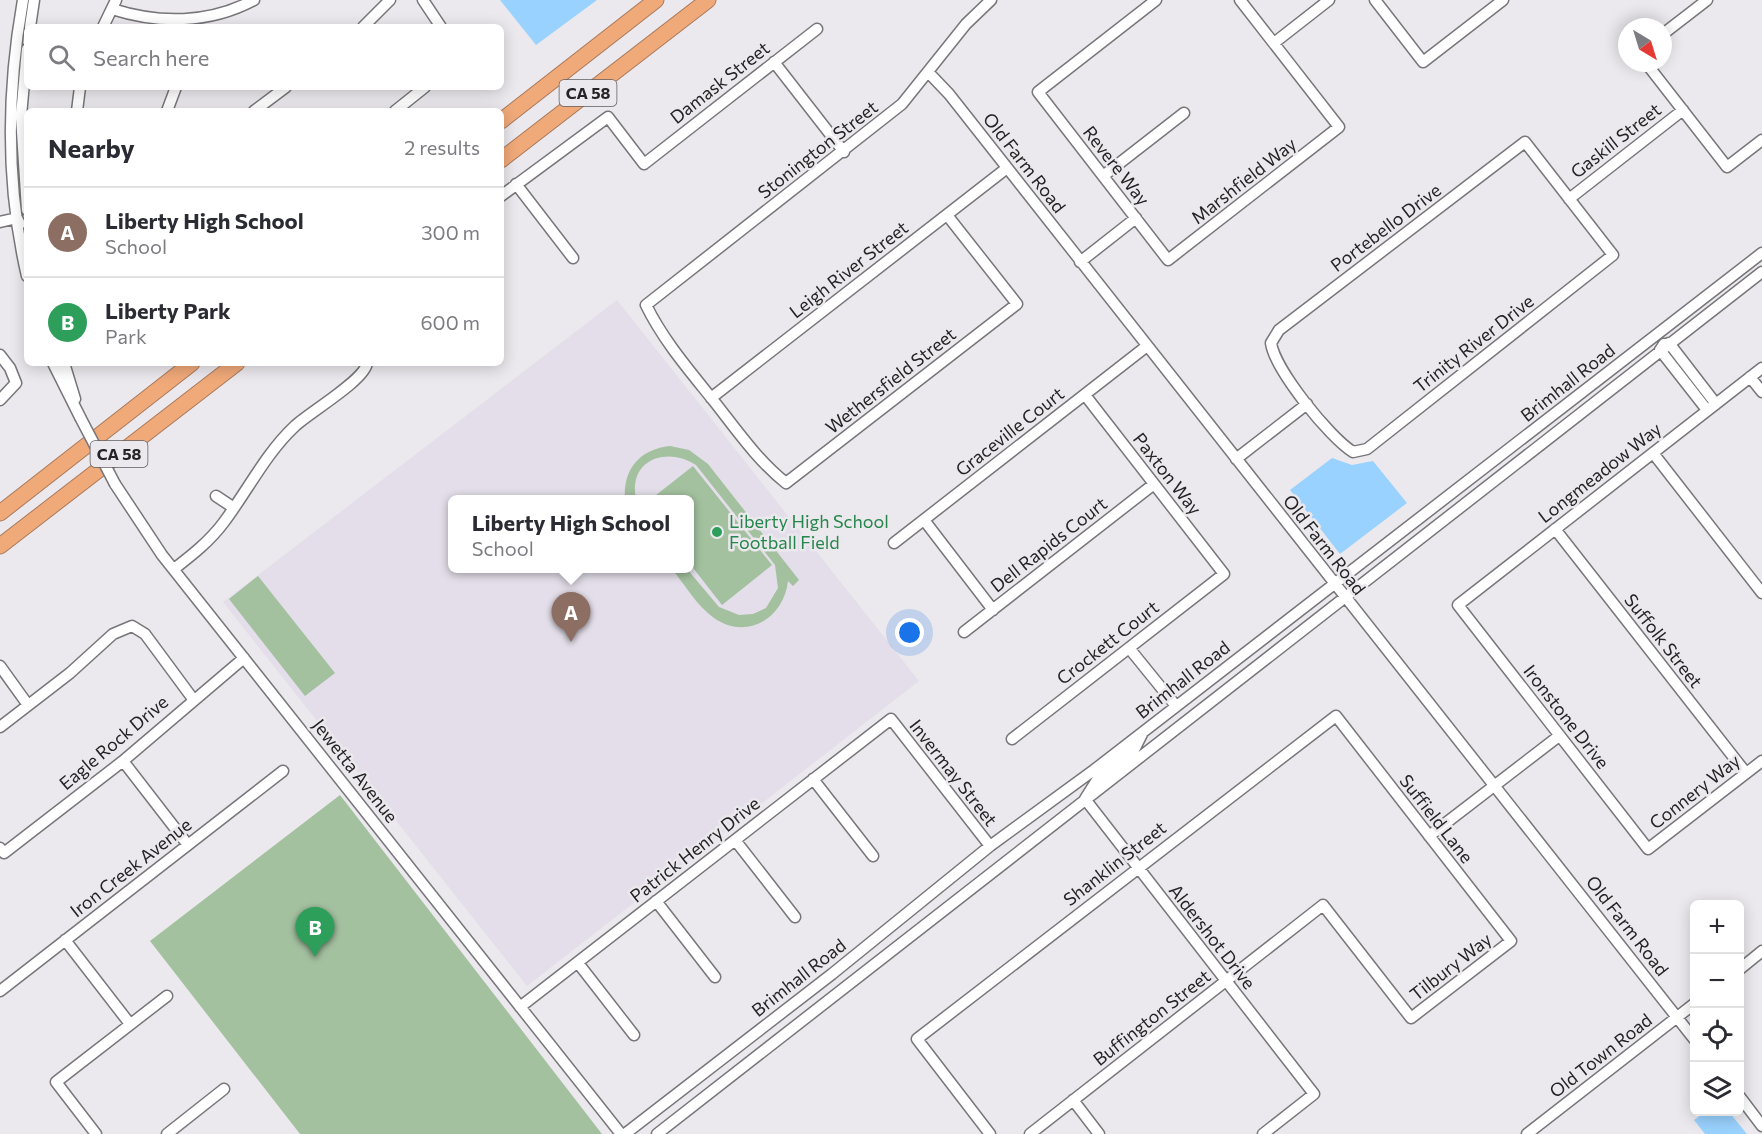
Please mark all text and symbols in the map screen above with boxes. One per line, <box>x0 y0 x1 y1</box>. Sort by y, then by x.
north arrow <box>1618 18 1672 72</box>
search box <box>24 24 504 90</box>
street label: Damask Street <box>665 37 773 128</box>
icon: search <box>45 41 78 74</box>
text: Search here <box>93 44 209 71</box>
road number: CA 58 <box>560 80 616 106</box>
street label: Stonington Street <box>753 96 882 203</box>
street label: Gaskill Street <box>1566 98 1665 182</box>
street label: Old Farm Road <box>979 108 1071 217</box>
street label: Revere Way <box>1079 121 1155 210</box>
text: Nearby <box>48 132 135 163</box>
street label: Marshfield Way <box>1186 132 1300 228</box>
text: 2 results <box>404 135 480 159</box>
street label: Portebello Drive <box>1326 178 1445 276</box>
text: Liberty High School <box>105 207 304 234</box>
street label: Leigh River Street <box>785 216 912 322</box>
text: A <box>60 220 75 244</box>
text: 300 m <box>421 220 480 244</box>
text: School <box>105 234 167 258</box>
street label: Trinity River Drive <box>1409 290 1538 397</box>
text: Liberty Park <box>105 297 231 324</box>
text: B <box>61 310 74 334</box>
text: 600 m <box>420 310 480 334</box>
street label: Wethersfield Street <box>821 323 960 438</box>
text: Park <box>105 324 147 348</box>
street label: Brimhall Road <box>1516 339 1619 426</box>
street label: Graceville Court <box>951 382 1068 480</box>
street label: Longmeadow Way <box>1533 417 1665 527</box>
street label: Paxton Way <box>1129 428 1207 519</box>
road number: CA 58 <box>90 441 148 467</box>
street label: Old Farm Road <box>1279 490 1371 599</box>
street label: Dell Rapids Court <box>986 492 1111 597</box>
popup <box>448 495 694 573</box>
text: Liberty High School <box>472 509 670 536</box>
place label: Liberty High School Football Field <box>729 510 889 553</box>
marker: Liberty High School Football Field <box>710 525 724 539</box>
text: School <box>472 536 534 560</box>
street label: Suffolk Street <box>1620 589 1707 692</box>
pin: A <box>552 592 590 642</box>
street label: Crockett Court <box>1052 596 1163 689</box>
your location <box>895 618 924 647</box>
street label: Brimhall Road <box>1131 636 1234 723</box>
street label: Ironstone Drive <box>1519 660 1614 773</box>
street label: Eagle Rock Drive <box>55 690 172 794</box>
street label: Jewetta Avenue <box>308 714 403 827</box>
street label: Invermay Street <box>905 715 1002 830</box>
street label: Connery Way <box>1645 749 1744 833</box>
street label: Suffield Lane <box>1395 770 1478 867</box>
street label: Patrick Henry Drive <box>625 792 764 907</box>
street label: Iron Creek Avenue <box>65 813 195 921</box>
street label: Shanklin Street <box>1059 816 1170 910</box>
street label: Old Farm Road <box>1582 871 1674 980</box>
street label: Aldershot Drive <box>1165 879 1261 993</box>
map controls <box>1690 900 1744 1116</box>
button: + <box>1690 900 1744 954</box>
pin: B <box>296 908 334 957</box>
street label: Tilbury Way <box>1405 928 1496 1005</box>
street label: Brimhall Road <box>747 934 850 1021</box>
button: − <box>1690 954 1744 1008</box>
street label: Buffington Street <box>1088 965 1214 1070</box>
street label: Old Town Road <box>1545 1008 1656 1102</box>
button: locate <box>1690 1008 1744 1062</box>
button: layers <box>1690 1062 1744 1116</box>

